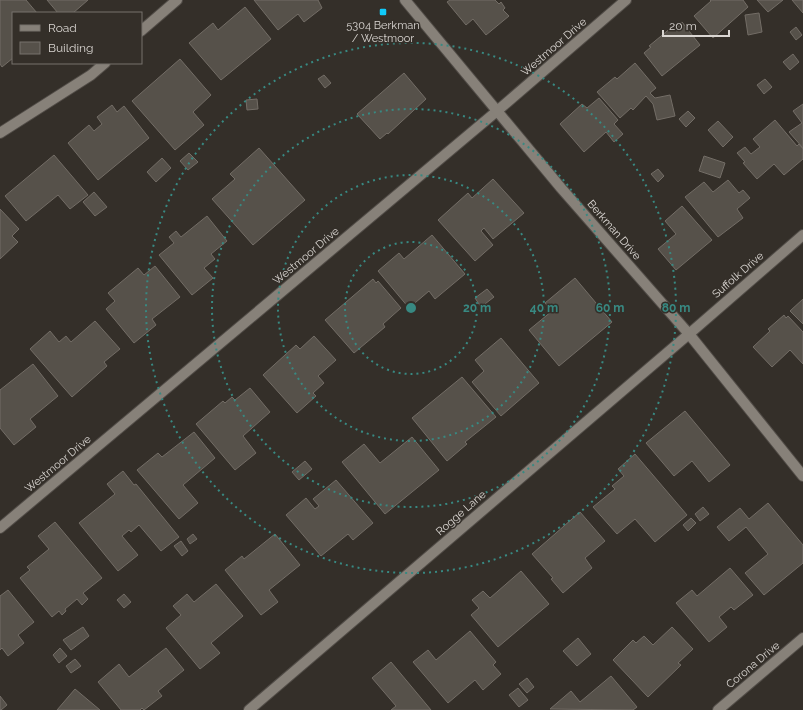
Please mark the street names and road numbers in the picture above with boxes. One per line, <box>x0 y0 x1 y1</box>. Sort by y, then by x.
street label: Westmoor Drive <box>519 15 590 79</box>
street label: Berkman Drive <box>584 197 644 263</box>
street label: Westmoor Drive <box>270 224 342 287</box>
street label: Suffolk Drive <box>710 249 767 301</box>
street label: Westmoor Drive <box>22 432 94 495</box>
street label: Rogge Lane <box>433 488 489 538</box>
street label: Corona Drive <box>724 639 783 691</box>

